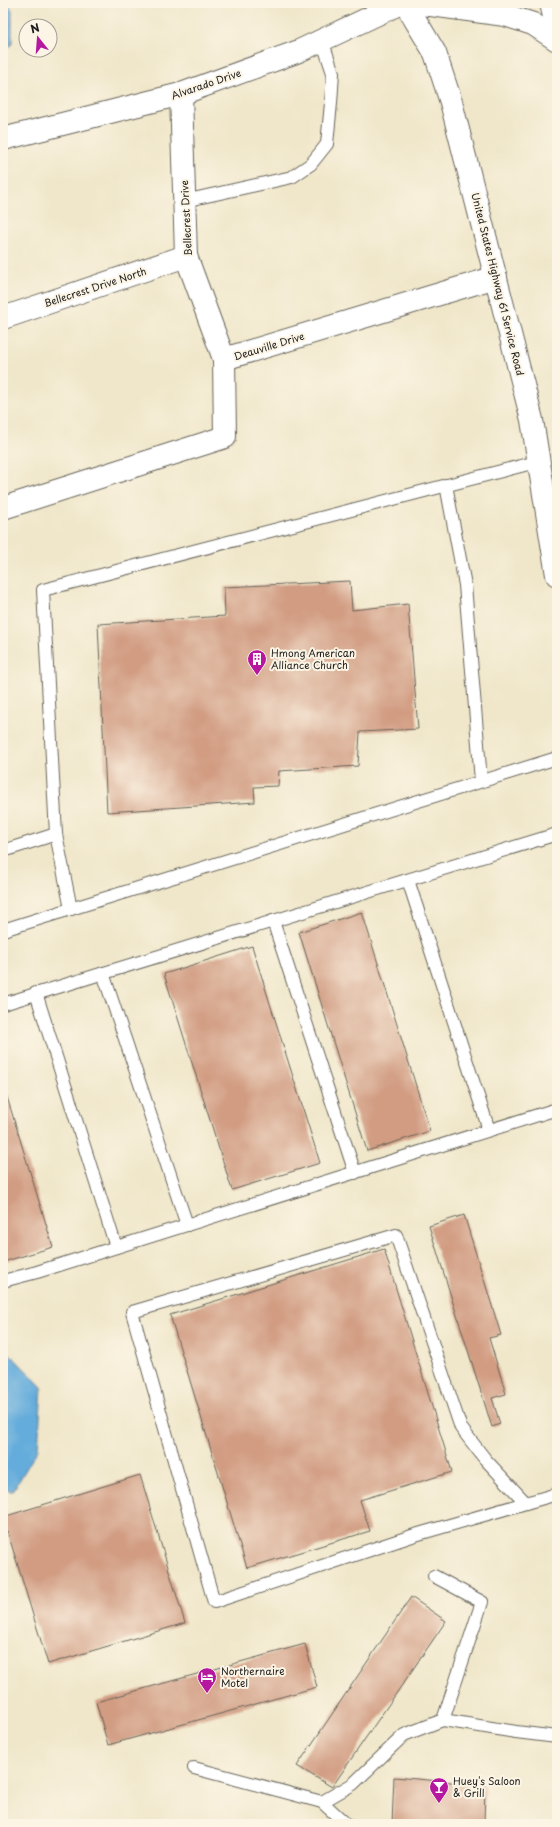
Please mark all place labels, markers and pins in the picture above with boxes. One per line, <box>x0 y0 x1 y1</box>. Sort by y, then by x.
place label: Hmong American Alliance Church <box>271 645 355 672</box>
building icon: Hmong American Alliance Church <box>246 648 268 676</box>
place label: Northernaire Motel <box>221 1663 285 1690</box>
hotel icon: Northernaire Motel <box>196 1666 218 1694</box>
place label: Huey's Saloon & Grill <box>453 1773 521 1800</box>
bar icon: Huey's Saloon & Grill <box>428 1776 450 1804</box>

